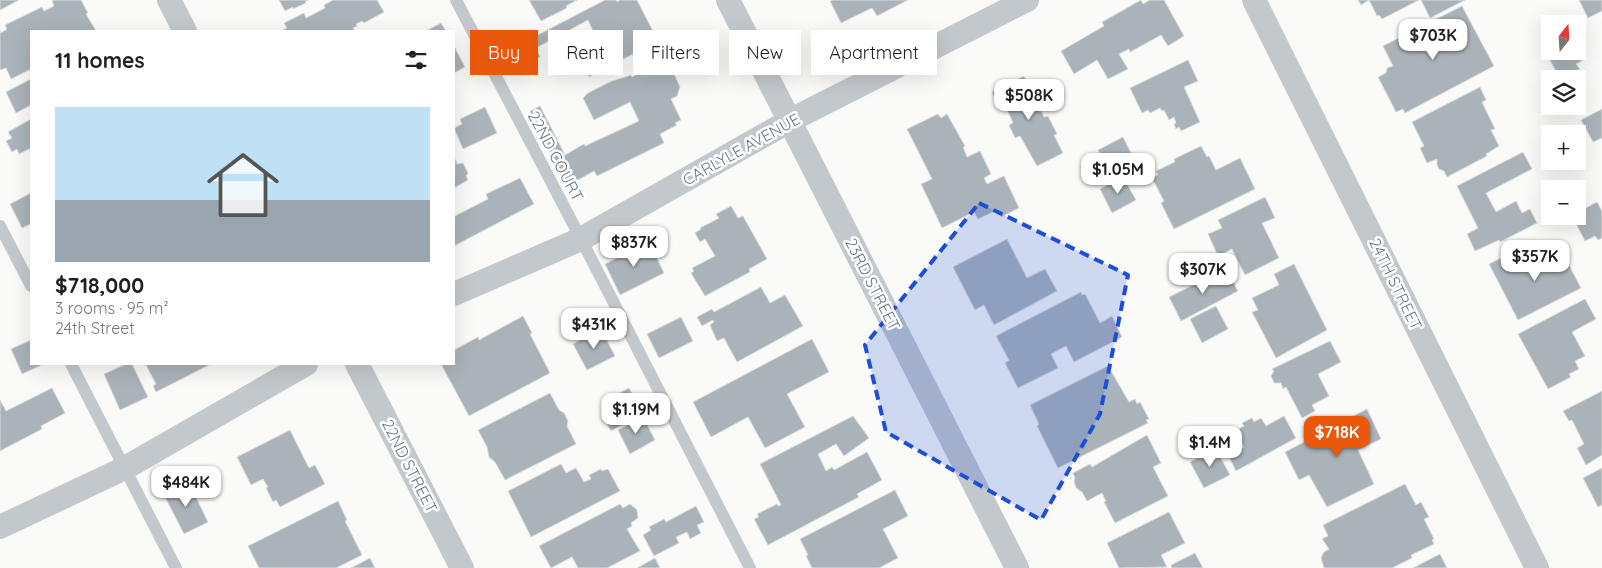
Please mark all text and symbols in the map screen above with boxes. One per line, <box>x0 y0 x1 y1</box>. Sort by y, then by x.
north arrow <box>1541 15 1586 60</box>
map controls <box>1541 15 1586 225</box>
pin: $703K <box>1398 18 1468 61</box>
text: $703K <box>1409 25 1457 45</box>
chip: Buy <box>470 30 538 75</box>
chip: Rent <box>548 30 623 75</box>
chip: Filters <box>633 30 719 75</box>
chip: New <box>729 30 801 75</box>
chip: Apartment <box>811 30 937 75</box>
icon: filters <box>402 46 430 74</box>
text: 11 homes <box>55 47 145 73</box>
button: layers <box>1541 70 1586 115</box>
pin: $508K <box>994 78 1064 121</box>
text: $508K <box>1005 85 1053 105</box>
street label: 22ND COURT <box>524 107 588 205</box>
street label: CARLYLE AVENUE <box>679 109 803 189</box>
button: + <box>1541 125 1586 170</box>
icon: home <box>198 140 288 230</box>
pin: $1.05M <box>1077 152 1159 195</box>
text: $1.05M <box>1092 159 1144 179</box>
button: − <box>1541 180 1586 225</box>
pin: $837K <box>599 226 669 268</box>
text: $837K <box>611 232 657 252</box>
street label: 23RD STREET <box>841 234 905 334</box>
street label: 24TH STREET <box>1365 235 1427 334</box>
pin: $357K <box>1500 240 1570 282</box>
text: $357K <box>1512 246 1558 266</box>
pin: $307K <box>1168 252 1238 295</box>
text: $307K <box>1180 259 1226 279</box>
text: $718,000 <box>55 272 144 298</box>
text: 3 rooms · 95 m² <box>55 298 169 318</box>
pin: $431K <box>559 308 629 350</box>
text: $431K <box>572 314 616 334</box>
text: 24th Street <box>55 318 135 338</box>
pin: $1.19M <box>595 392 677 435</box>
text: $1.19M <box>612 399 660 419</box>
street label: 22ND STREET <box>378 416 442 516</box>
pin: $718K <box>1302 416 1372 458</box>
text: $718K <box>1315 422 1359 442</box>
pin: $1.4M <box>1175 426 1245 468</box>
text: $1.4M <box>1189 432 1231 452</box>
pin: $484K <box>151 466 221 508</box>
text: $484K <box>162 472 210 492</box>

